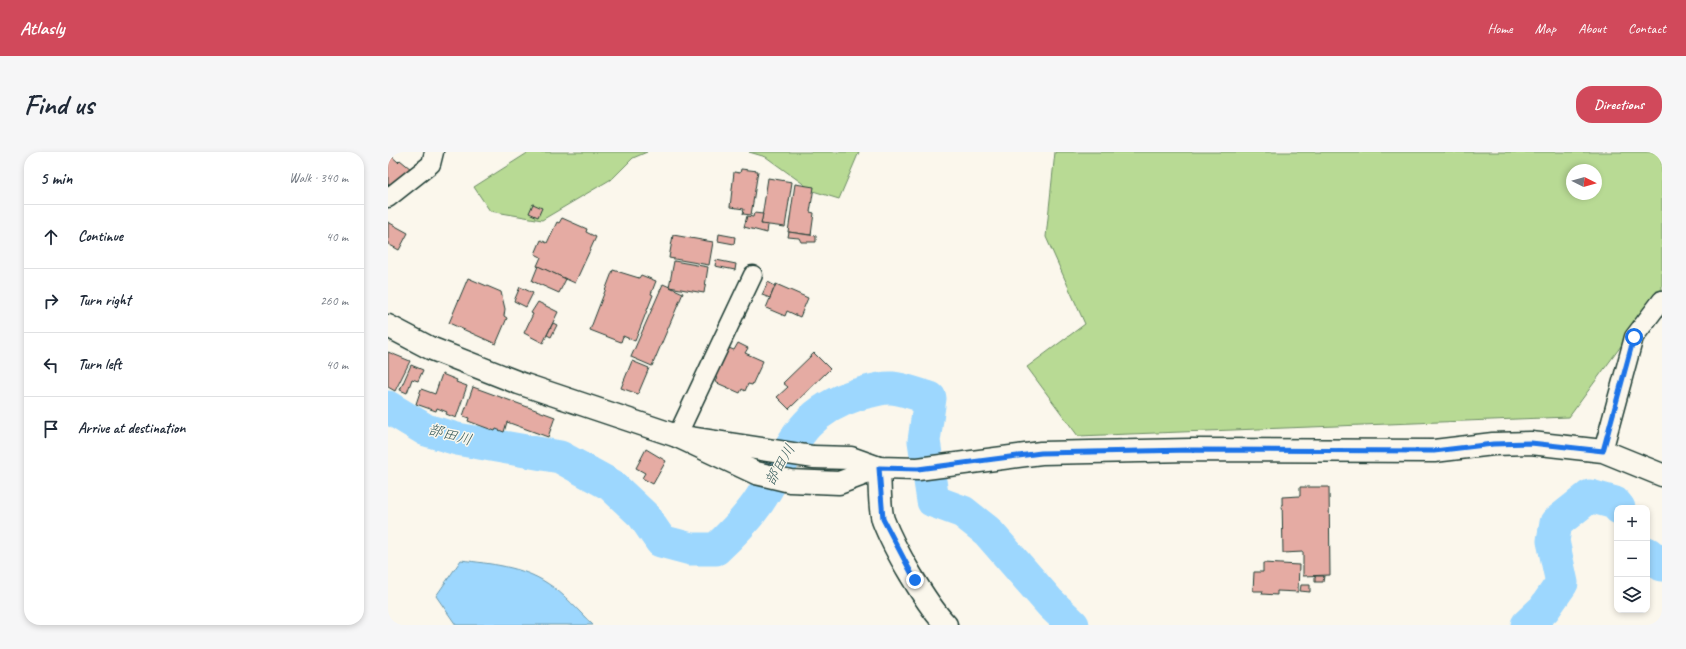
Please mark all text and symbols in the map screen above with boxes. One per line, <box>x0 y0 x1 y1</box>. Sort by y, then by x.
text: Atlasly <box>20 16 64 40</box>
text: Home <box>1487 20 1513 37</box>
text: Map <box>1535 20 1556 37</box>
text: About <box>1578 20 1606 37</box>
text: Contact <box>1628 20 1666 37</box>
button: Directions <box>1576 86 1662 123</box>
text: Find us <box>24 87 94 122</box>
north arrow <box>1566 164 1602 200</box>
text: 5 min <box>40 168 72 189</box>
text: Walk · 340 m <box>289 170 348 186</box>
icon: ahead <box>40 226 62 248</box>
text: Continue <box>78 227 123 246</box>
text: 40 m <box>326 229 348 245</box>
icon: right <box>40 290 62 312</box>
text: Turn right <box>78 291 131 310</box>
text: 260 m <box>320 293 348 309</box>
route start <box>1625 328 1643 346</box>
icon: left <box>40 354 62 376</box>
text: Turn left <box>78 355 121 374</box>
text: 40 m <box>326 357 348 373</box>
icon: arrive <box>40 418 62 440</box>
text: Arrive at destination <box>78 419 185 438</box>
water label: 部田川 <box>426 420 474 450</box>
water label: 部田川 <box>761 441 799 489</box>
map controls <box>1614 505 1650 613</box>
button: + <box>1614 505 1650 541</box>
button: − <box>1614 541 1650 577</box>
route end <box>906 571 924 589</box>
button: layers <box>1614 577 1650 613</box>

